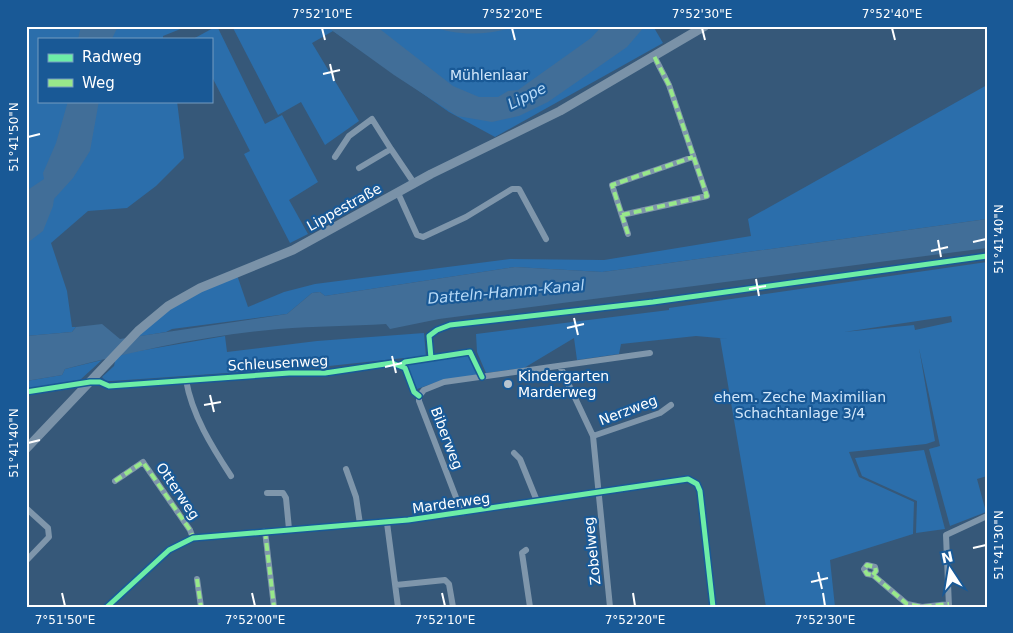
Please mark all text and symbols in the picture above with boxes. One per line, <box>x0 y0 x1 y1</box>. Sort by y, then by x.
text: 7°52'10"E <box>292 7 352 21</box>
text: 7°52'20"E <box>482 7 542 21</box>
text: 7°52'30"E <box>672 7 732 21</box>
text: 7°52'40"E <box>862 7 922 21</box>
legend <box>38 38 212 102</box>
text: Radweg <box>82 48 142 66</box>
park label: Mühlenlaar <box>450 67 528 83</box>
text: Weg <box>82 74 115 92</box>
water label: Lippe <box>505 79 549 113</box>
text: 51°41'50"N <box>7 102 21 172</box>
street label: Lippestraße <box>304 180 384 234</box>
text: 51°41'40"N <box>992 204 1006 274</box>
water label: Datteln-Hamm-Kanal <box>427 276 586 308</box>
street label: Schleusenweg <box>227 352 329 374</box>
place label: Kindergarten Marderweg <box>518 368 609 400</box>
marker: Kindergarten Marderweg <box>502 378 514 390</box>
park label: ehem. Zeche Maximilian Schachtanlage 3/4 <box>714 389 886 421</box>
street label: Nerzweg <box>597 392 659 428</box>
street label: Biberweg <box>428 404 466 472</box>
text: 51°41'40"N <box>7 408 21 478</box>
street label: Otterweg <box>153 459 203 523</box>
street label: Marderweg <box>411 490 491 516</box>
text: 51°41'30"N <box>992 510 1006 580</box>
street label: Zobelweg <box>580 516 604 586</box>
north arrow <box>926 546 976 596</box>
text: N <box>940 548 955 566</box>
text: 7°51'50"E <box>35 613 95 627</box>
text: 7°52'00"E <box>225 613 285 627</box>
text: 7°52'10"E <box>415 613 475 627</box>
text: 7°52'20"E <box>605 613 665 627</box>
text: 7°52'30"E <box>795 613 855 627</box>

